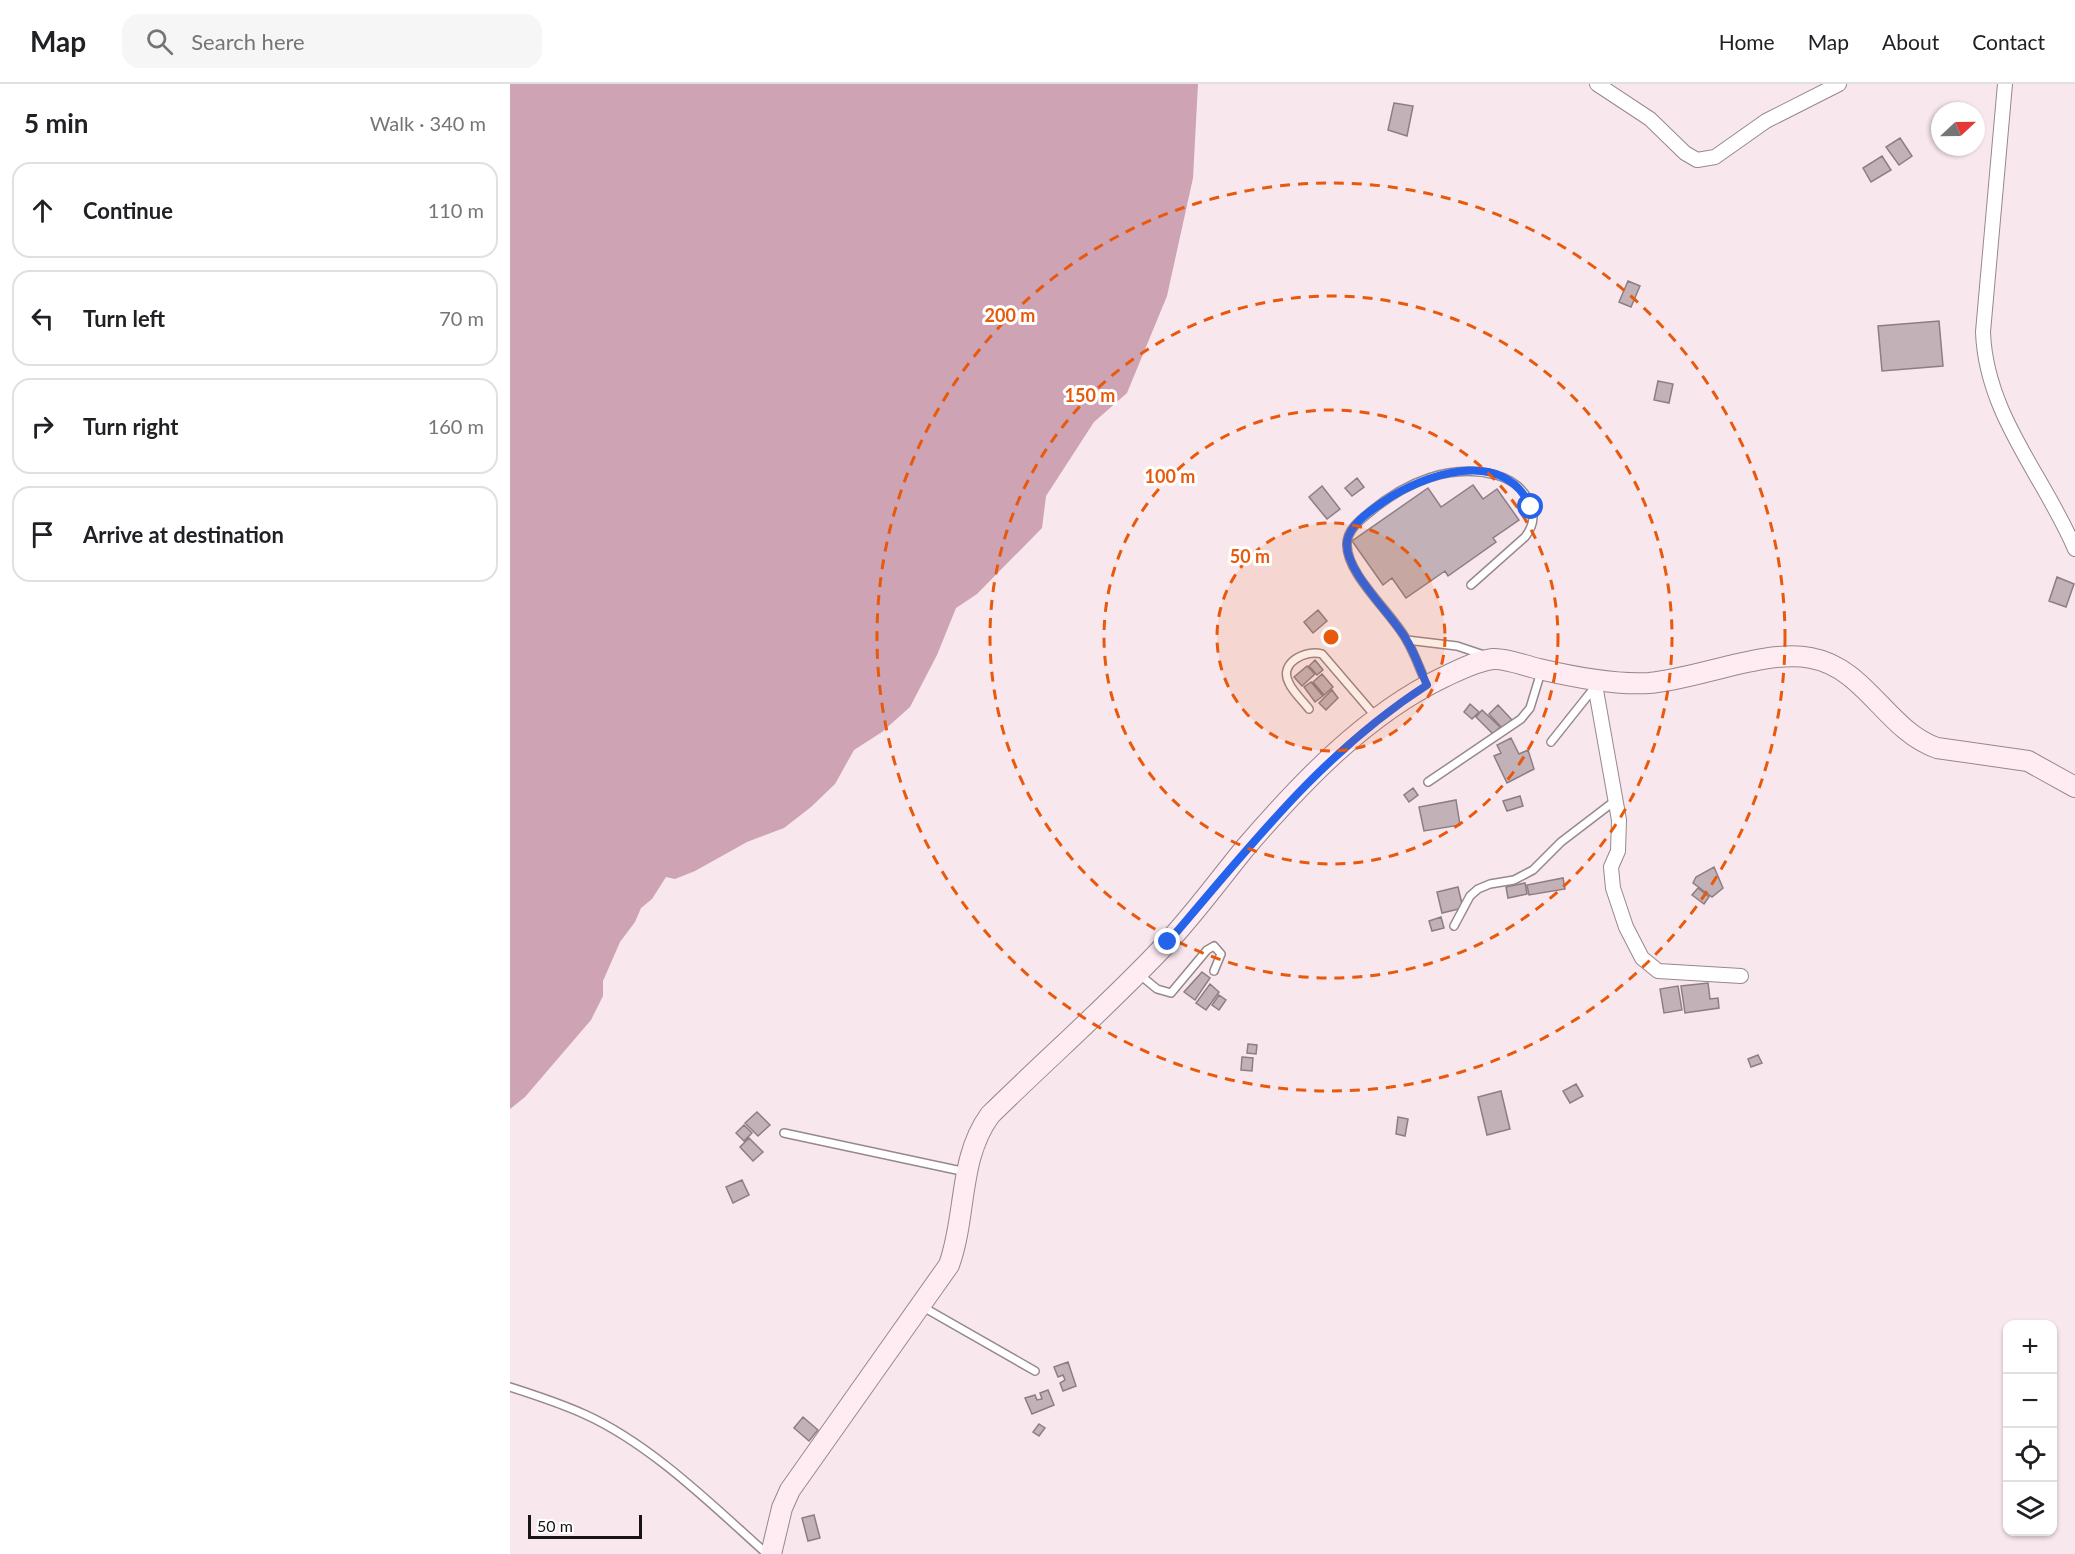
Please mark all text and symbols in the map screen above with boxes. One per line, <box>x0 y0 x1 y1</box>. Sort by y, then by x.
search box <box>122 14 542 68</box>
text: Map <box>30 24 86 58</box>
icon: search <box>143 25 176 58</box>
text: Search here <box>191 28 305 55</box>
text: Home <box>1719 29 1775 54</box>
text: Map <box>1808 29 1849 54</box>
text: About <box>1882 29 1939 54</box>
text: Contact <box>1972 29 2045 54</box>
north arrow <box>1931 102 1985 156</box>
text: 5 min <box>24 107 88 139</box>
text: Walk · 340 m <box>370 111 486 135</box>
icon: ahead <box>26 194 59 227</box>
text: Continue <box>83 197 173 224</box>
text: 110 m <box>428 198 484 222</box>
icon: left <box>26 302 59 335</box>
text: 200 m <box>985 304 1035 326</box>
text: Turn left <box>83 305 165 332</box>
text: 70 m <box>439 306 484 330</box>
text: 150 m <box>1065 384 1115 406</box>
icon: right <box>26 410 59 443</box>
text: Turn right <box>83 413 178 440</box>
text: 160 m <box>428 414 484 438</box>
text: 100 m <box>1145 465 1195 487</box>
route start <box>1517 493 1543 519</box>
icon: arrive <box>26 518 59 551</box>
text: Arrive at destination <box>83 521 284 548</box>
text: 50 m <box>1230 545 1270 567</box>
centre of rings <box>1321 627 1341 647</box>
route end <box>1154 928 1180 954</box>
map controls <box>2003 1320 2057 1536</box>
button: + <box>2003 1320 2057 1374</box>
button: − <box>2003 1374 2057 1428</box>
button: locate <box>2003 1428 2057 1482</box>
button: layers <box>2003 1482 2057 1536</box>
scale bar <box>528 1512 642 1540</box>
text: 50 m <box>537 1516 573 1535</box>

